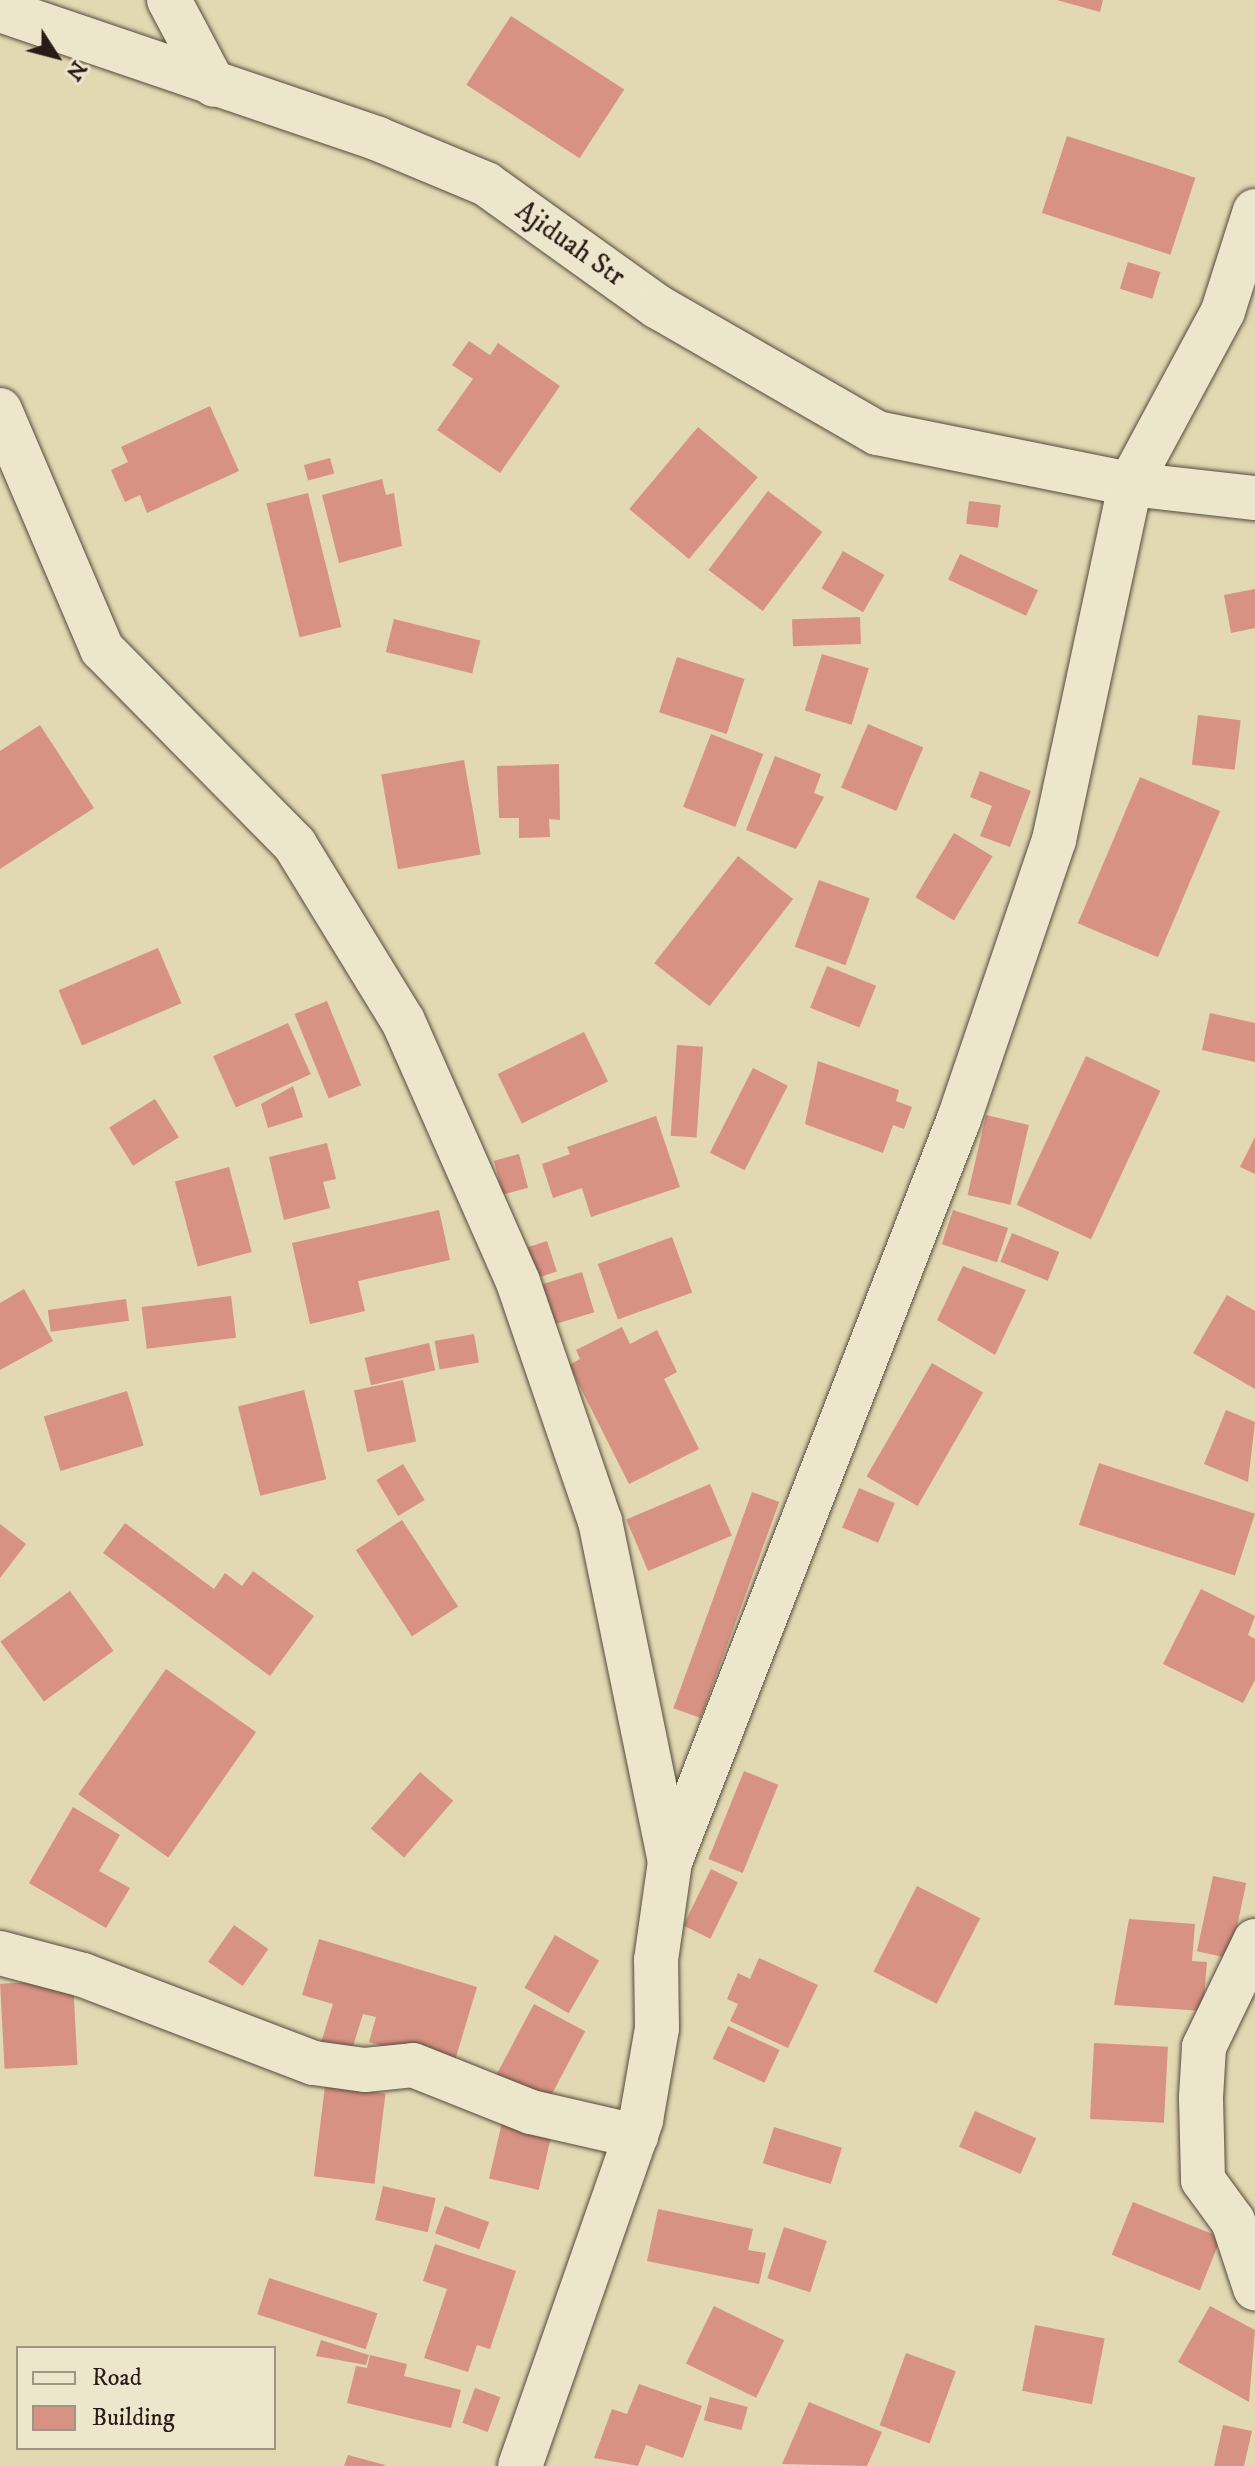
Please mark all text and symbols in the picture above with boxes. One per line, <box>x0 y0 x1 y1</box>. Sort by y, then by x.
north arrow <box>16 16 96 96</box>
text: N <box>60 55 92 86</box>
street label: Ajiduah Str <box>509 194 631 294</box>
legend <box>16 2346 276 2450</box>
text: Road <box>92 2363 142 2393</box>
text: Building <box>92 2403 175 2433</box>

